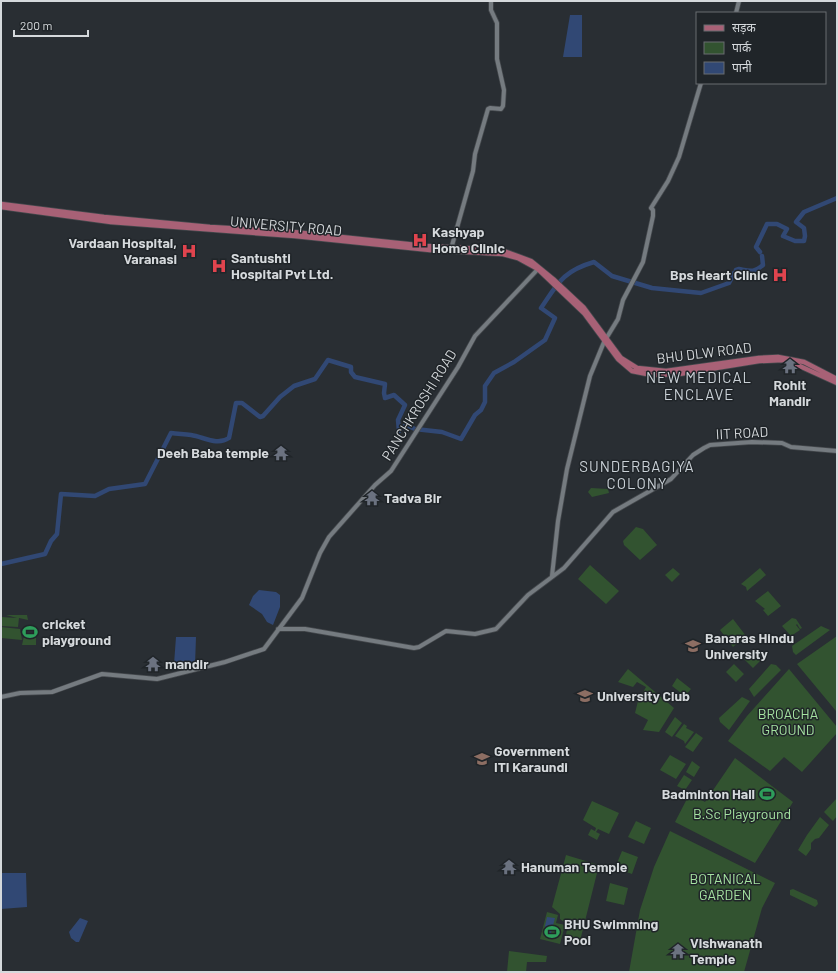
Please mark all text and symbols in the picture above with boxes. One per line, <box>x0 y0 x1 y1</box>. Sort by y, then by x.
scale bar <box>14 12 88 38</box>
legend <box>696 12 826 84</box>
text: 200 m <box>20 18 52 32</box>
text: सड़क <box>732 20 757 35</box>
text: पार्क <box>732 40 752 54</box>
text: पानी <box>732 60 753 74</box>
street label: UNIVERSITY ROAD <box>229 212 343 239</box>
place label: Kashyap Home Clinic <box>432 223 505 256</box>
hospital icon: Kashyap Home Clinic <box>411 231 429 249</box>
place label: Vardaan Hospital, Varanasi <box>68 234 177 267</box>
hospital icon: Vardaan Hospital, Varanasi <box>180 242 198 260</box>
place label: Santushti Hospital Pvt Ltd. <box>231 249 334 282</box>
hospital icon: Santushti Hospital Pvt Ltd. <box>210 257 228 275</box>
place label: Bps Heart Clinic <box>670 266 768 283</box>
hospital icon: Bps Heart Clinic <box>771 266 789 284</box>
street label: BHU DLW ROAD <box>656 338 752 367</box>
street label: PANCHKROSHI ROAD <box>378 346 460 463</box>
temple icon: Rohit Mandir <box>781 357 799 375</box>
district label: NEW MEDICAL ENCLAVE <box>646 368 752 403</box>
place label: Rohit Mandir <box>769 376 812 409</box>
street label: IIT ROAD <box>715 423 769 442</box>
place label: Deeh Baba temple <box>157 444 269 461</box>
temple icon: Deeh Baba temple <box>272 444 290 462</box>
district label: SUNDERBAGIYA COLONY <box>579 457 695 492</box>
temple icon: Tadva Bir <box>363 489 381 507</box>
place label: Tadva Bir <box>384 489 442 506</box>
place label: cricket playground <box>42 615 111 648</box>
sports icon: cricket playground <box>21 623 39 641</box>
place label: Banaras Hindu University <box>705 629 794 662</box>
school or university icon: Banaras Hindu University <box>684 637 702 655</box>
temple icon: mandir <box>144 655 162 673</box>
place label: mandir <box>165 655 209 672</box>
school or university icon: University Club <box>576 687 594 705</box>
place label: University Club <box>597 687 690 704</box>
park label: BROACHA GROUND <box>758 705 819 738</box>
place label: Government ITI Karaundi <box>494 742 570 775</box>
school or university icon: Government ITI Karaundi <box>473 750 491 768</box>
place label: Badminton Hall <box>662 785 755 802</box>
sports icon: Badminton Hall <box>758 785 776 803</box>
park label: B.Sc Playground <box>693 805 791 822</box>
temple icon: Hanuman Temple <box>500 858 518 876</box>
place label: Hanuman Temple <box>521 858 628 875</box>
park label: BOTANICAL GARDEN <box>689 870 761 903</box>
place label: BHU Swimming Pool <box>564 915 659 948</box>
sports icon: BHU Swimming Pool <box>543 923 561 941</box>
place label: Vishwanath Temple <box>690 934 763 967</box>
temple icon: Vishwanath Temple <box>669 942 687 960</box>

